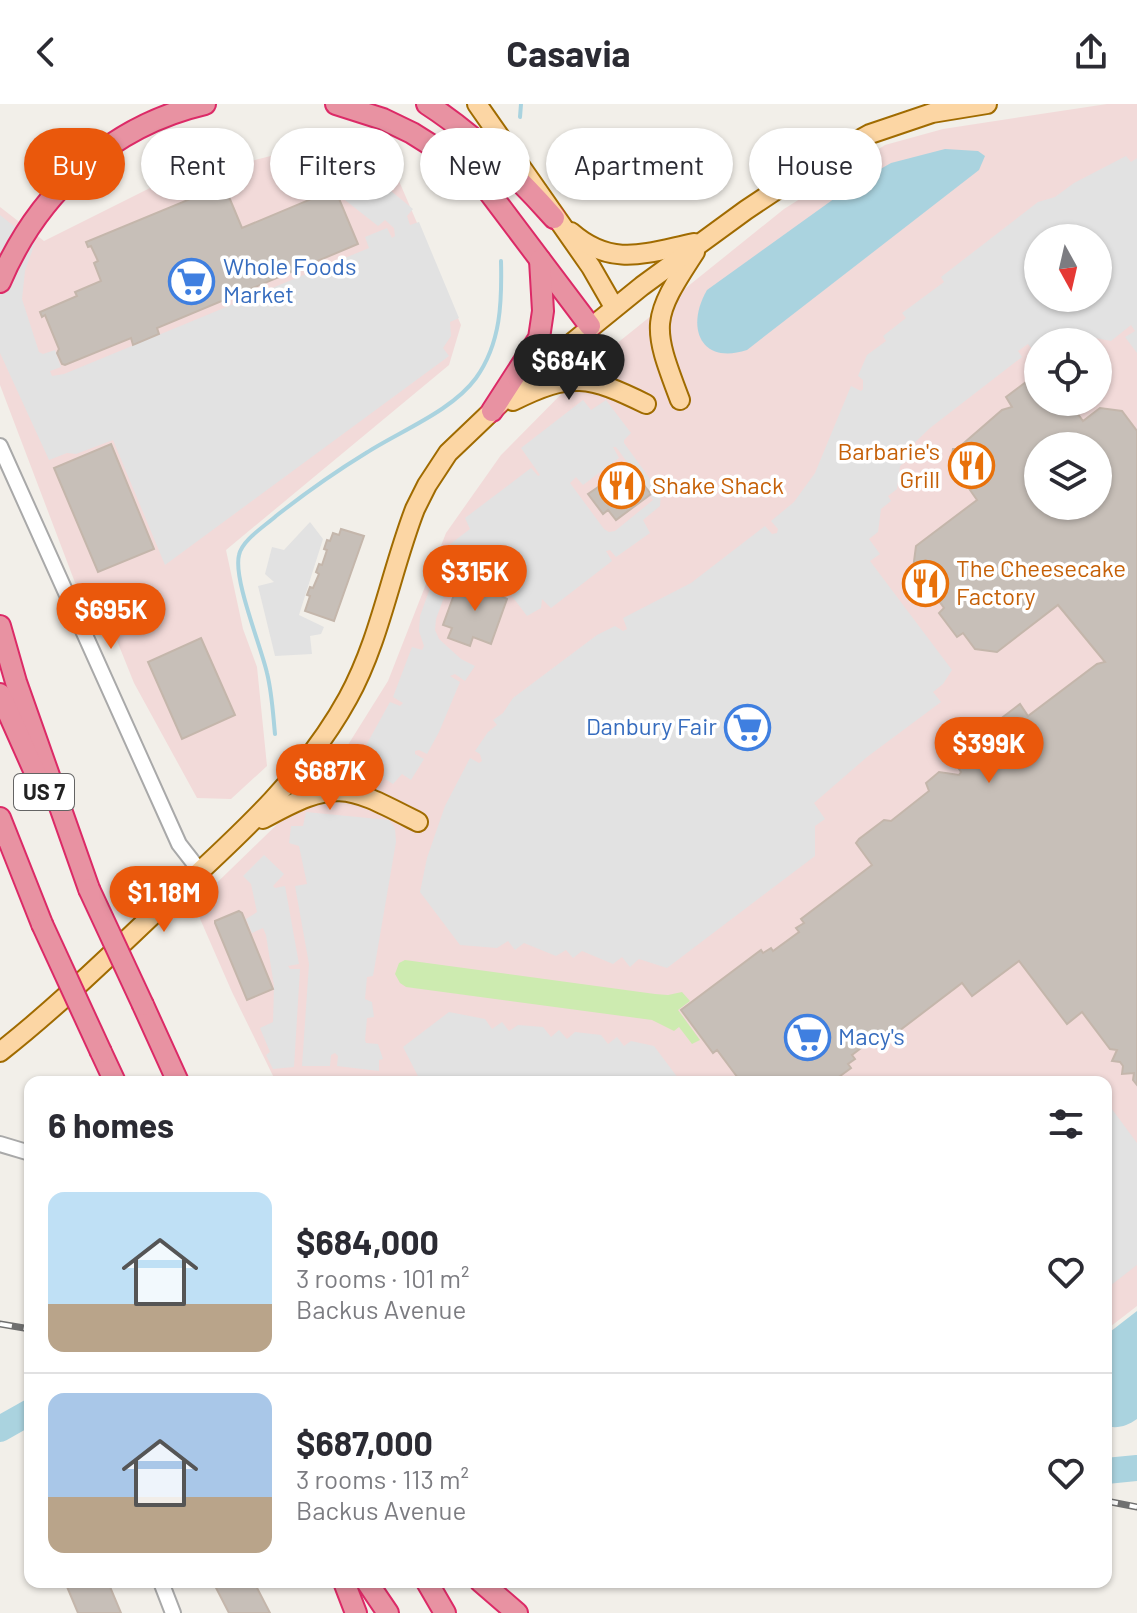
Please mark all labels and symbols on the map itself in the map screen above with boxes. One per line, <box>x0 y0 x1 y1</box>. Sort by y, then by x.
north arrow <box>1024 224 1112 312</box>
place label: Whole Foods Market <box>223 251 357 308</box>
supermarket icon: Whole Foods Market <box>168 257 216 305</box>
pin: $684K <box>513 334 625 402</box>
place label: Barbarie's Grill <box>837 436 940 493</box>
restaurant icon: Barbarie's Grill <box>947 442 995 490</box>
restaurant icon: Shake Shack <box>597 462 645 510</box>
place label: Shake Shack <box>652 470 784 499</box>
pin: $315K <box>419 545 531 613</box>
place label: The Cheesecake Factory <box>956 553 1126 610</box>
restaurant icon: The Cheesecake Factory <box>901 559 949 607</box>
pin: $695K <box>55 583 167 651</box>
supermarket icon: Danbury Fair <box>724 703 772 751</box>
place label: Danbury Fair <box>586 711 717 740</box>
pin: $399K <box>933 717 1045 785</box>
pin: $687K <box>274 744 386 812</box>
road number: US 7 <box>14 774 74 810</box>
pin: $1.18M <box>99 866 229 934</box>
supermarket icon: Macy's <box>783 1013 831 1061</box>
place label: Macy's <box>838 1021 905 1050</box>

